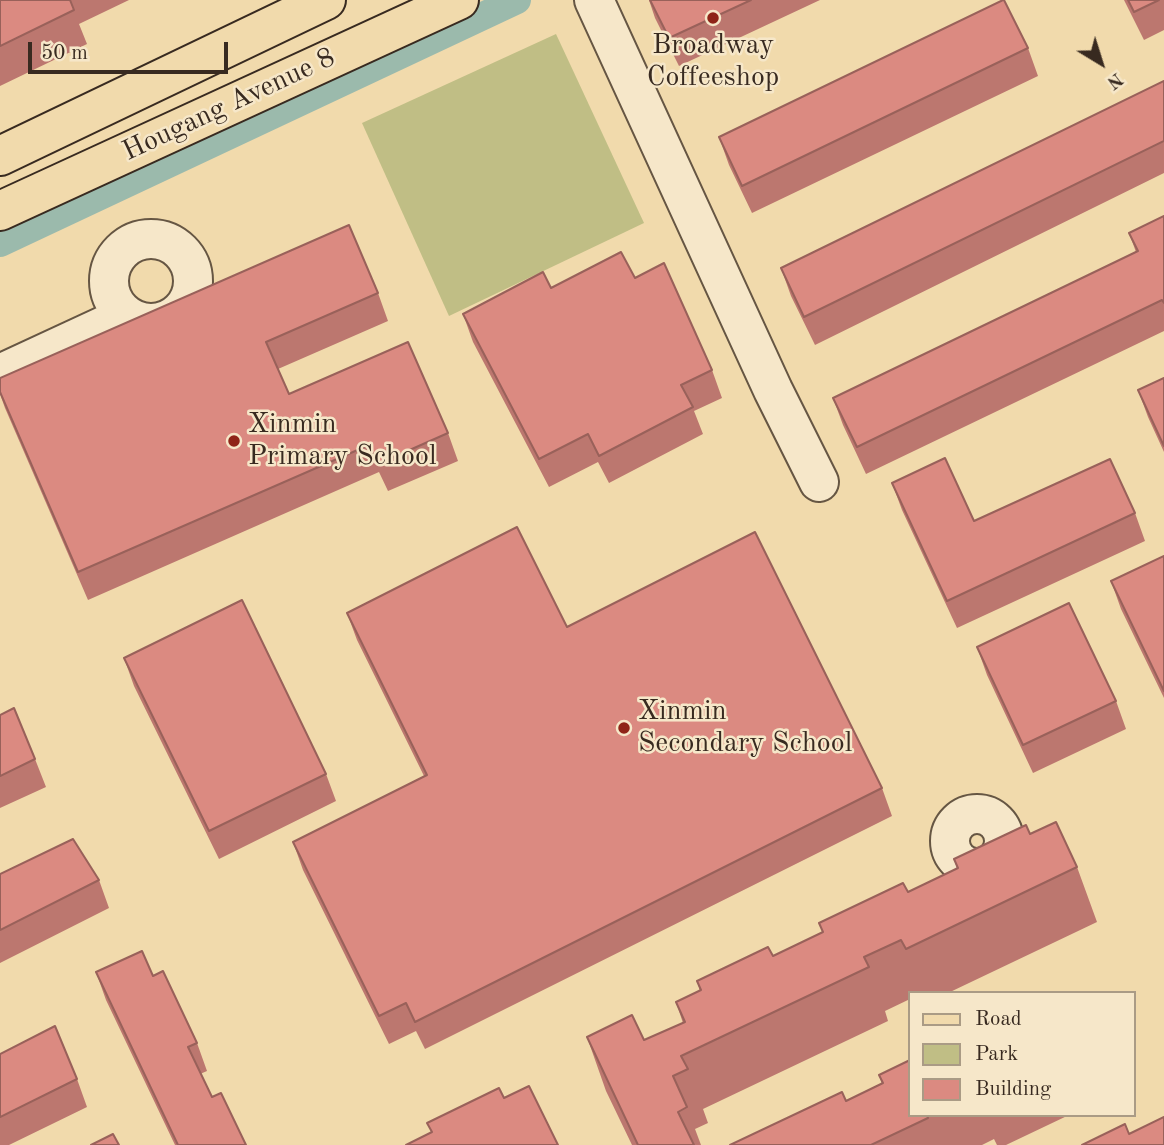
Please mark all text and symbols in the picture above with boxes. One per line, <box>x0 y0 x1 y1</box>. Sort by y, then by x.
marker: Broadway Coffeeshop <box>705 10 721 26</box>
scale bar <box>32 28 231 72</box>
north arrow <box>1066 28 1136 98</box>
place label: Broadway Coffeeshop <box>647 29 779 95</box>
street label: Hougang Avenue 8 <box>117 41 341 169</box>
text: 50 m <box>41 43 88 64</box>
text: N <box>1103 68 1126 92</box>
place label: Xinmin Primary School <box>248 408 436 474</box>
marker: Xinmin Primary School <box>226 433 242 449</box>
place label: Xinmin Secondary School <box>638 695 852 761</box>
marker: Xinmin Secondary School <box>616 720 632 736</box>
legend <box>908 991 1136 1117</box>
text: Road <box>975 1009 1022 1030</box>
text: Park <box>975 1044 1018 1065</box>
text: Building <box>975 1079 1051 1100</box>

